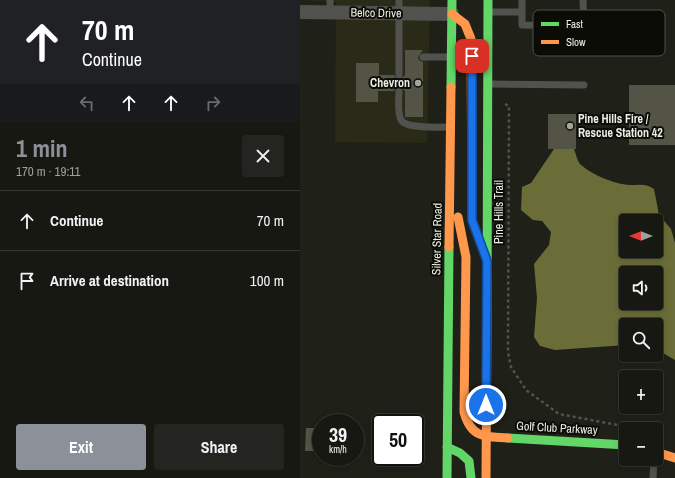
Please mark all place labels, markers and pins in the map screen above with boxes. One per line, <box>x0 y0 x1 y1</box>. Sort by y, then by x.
pin <box>455 39 489 73</box>
place label: Chevron <box>370 75 410 91</box>
marker: Chevron <box>413 78 423 88</box>
place label: Pine Hills Fire / Rescue Station 42 <box>578 111 663 141</box>
marker: Pine Hills Fire / Rescue Station 42 <box>565 121 575 131</box>

